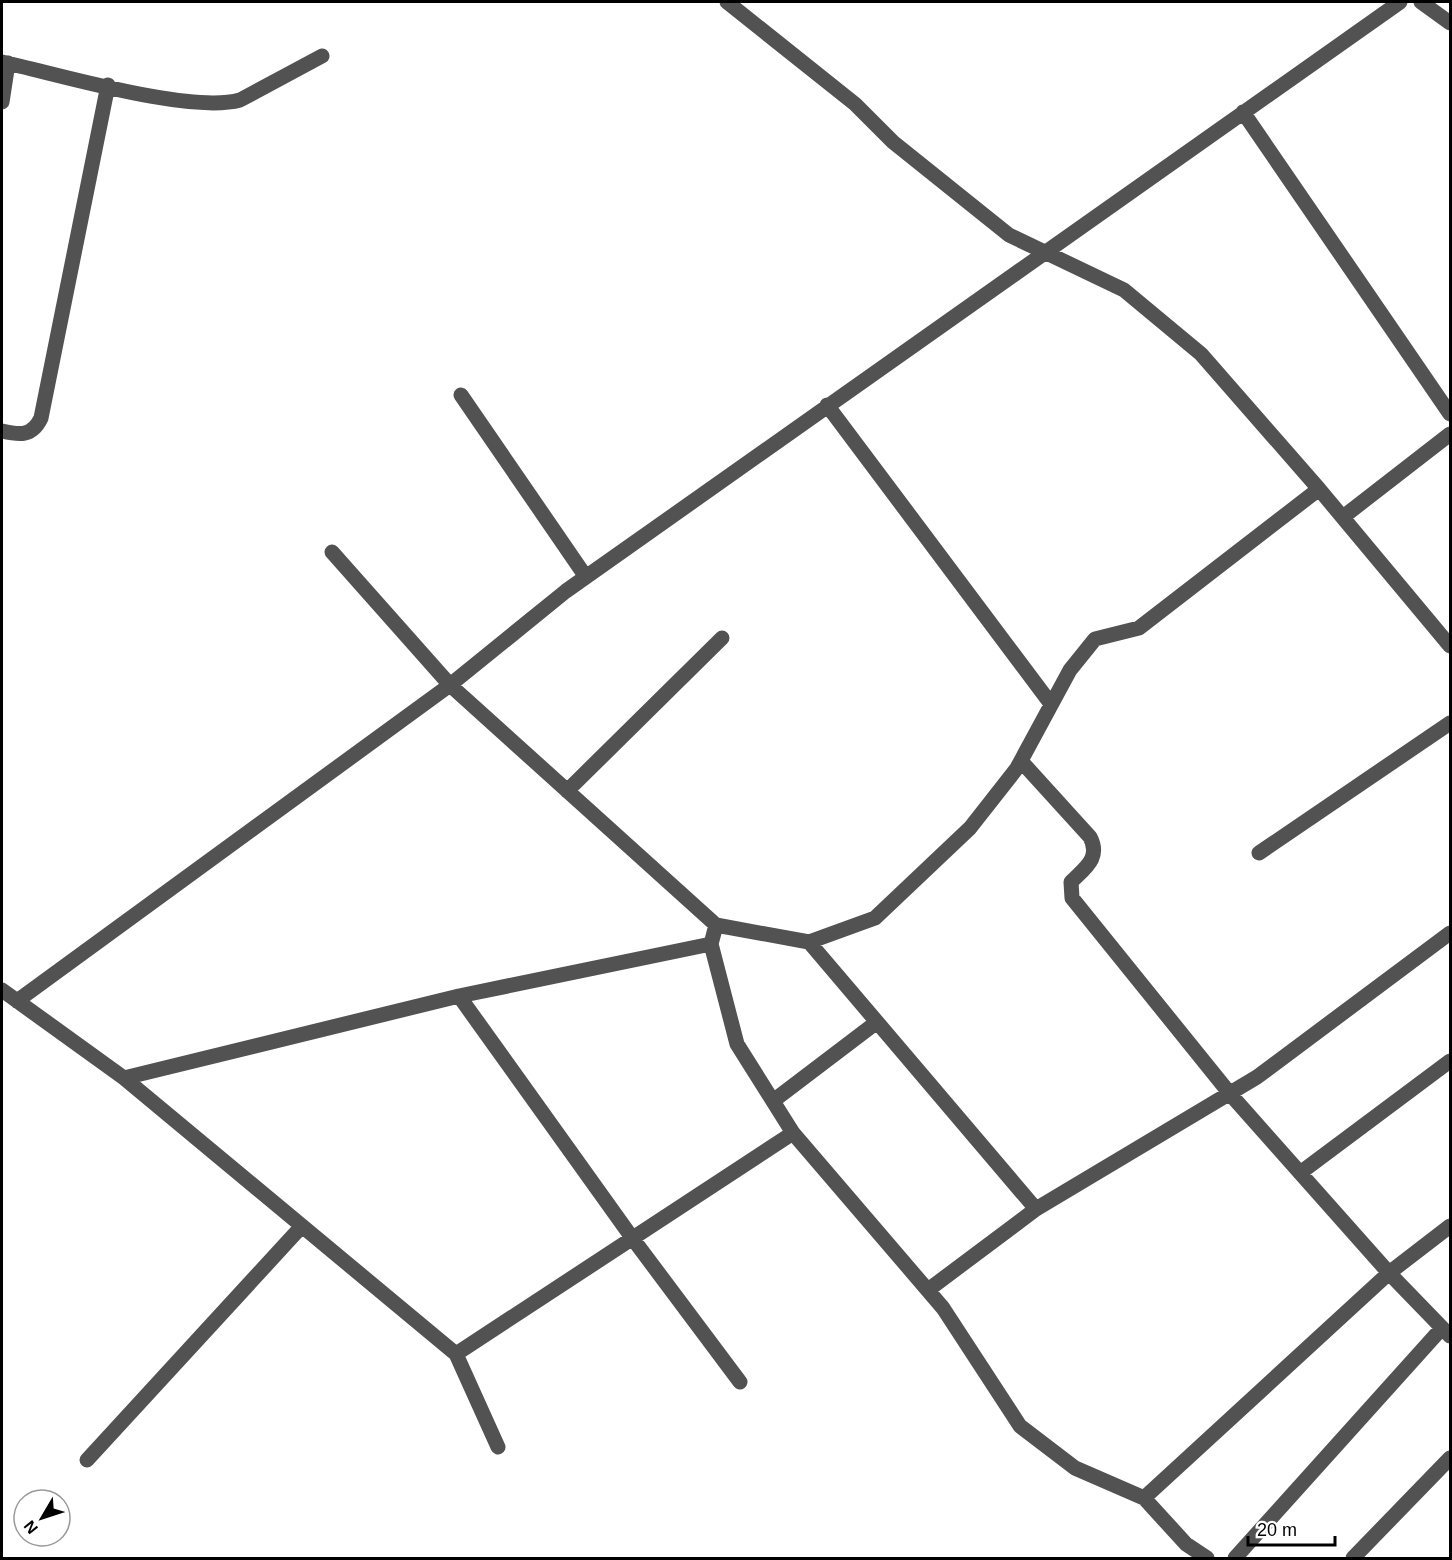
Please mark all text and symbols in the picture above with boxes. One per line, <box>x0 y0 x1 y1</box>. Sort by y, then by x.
north arrow <box>12 1488 72 1548</box>
scale bar <box>1248 1509 1335 1547</box>
text: N <box>20 1517 41 1537</box>
text: 20 m <box>1257 1520 1297 1540</box>

